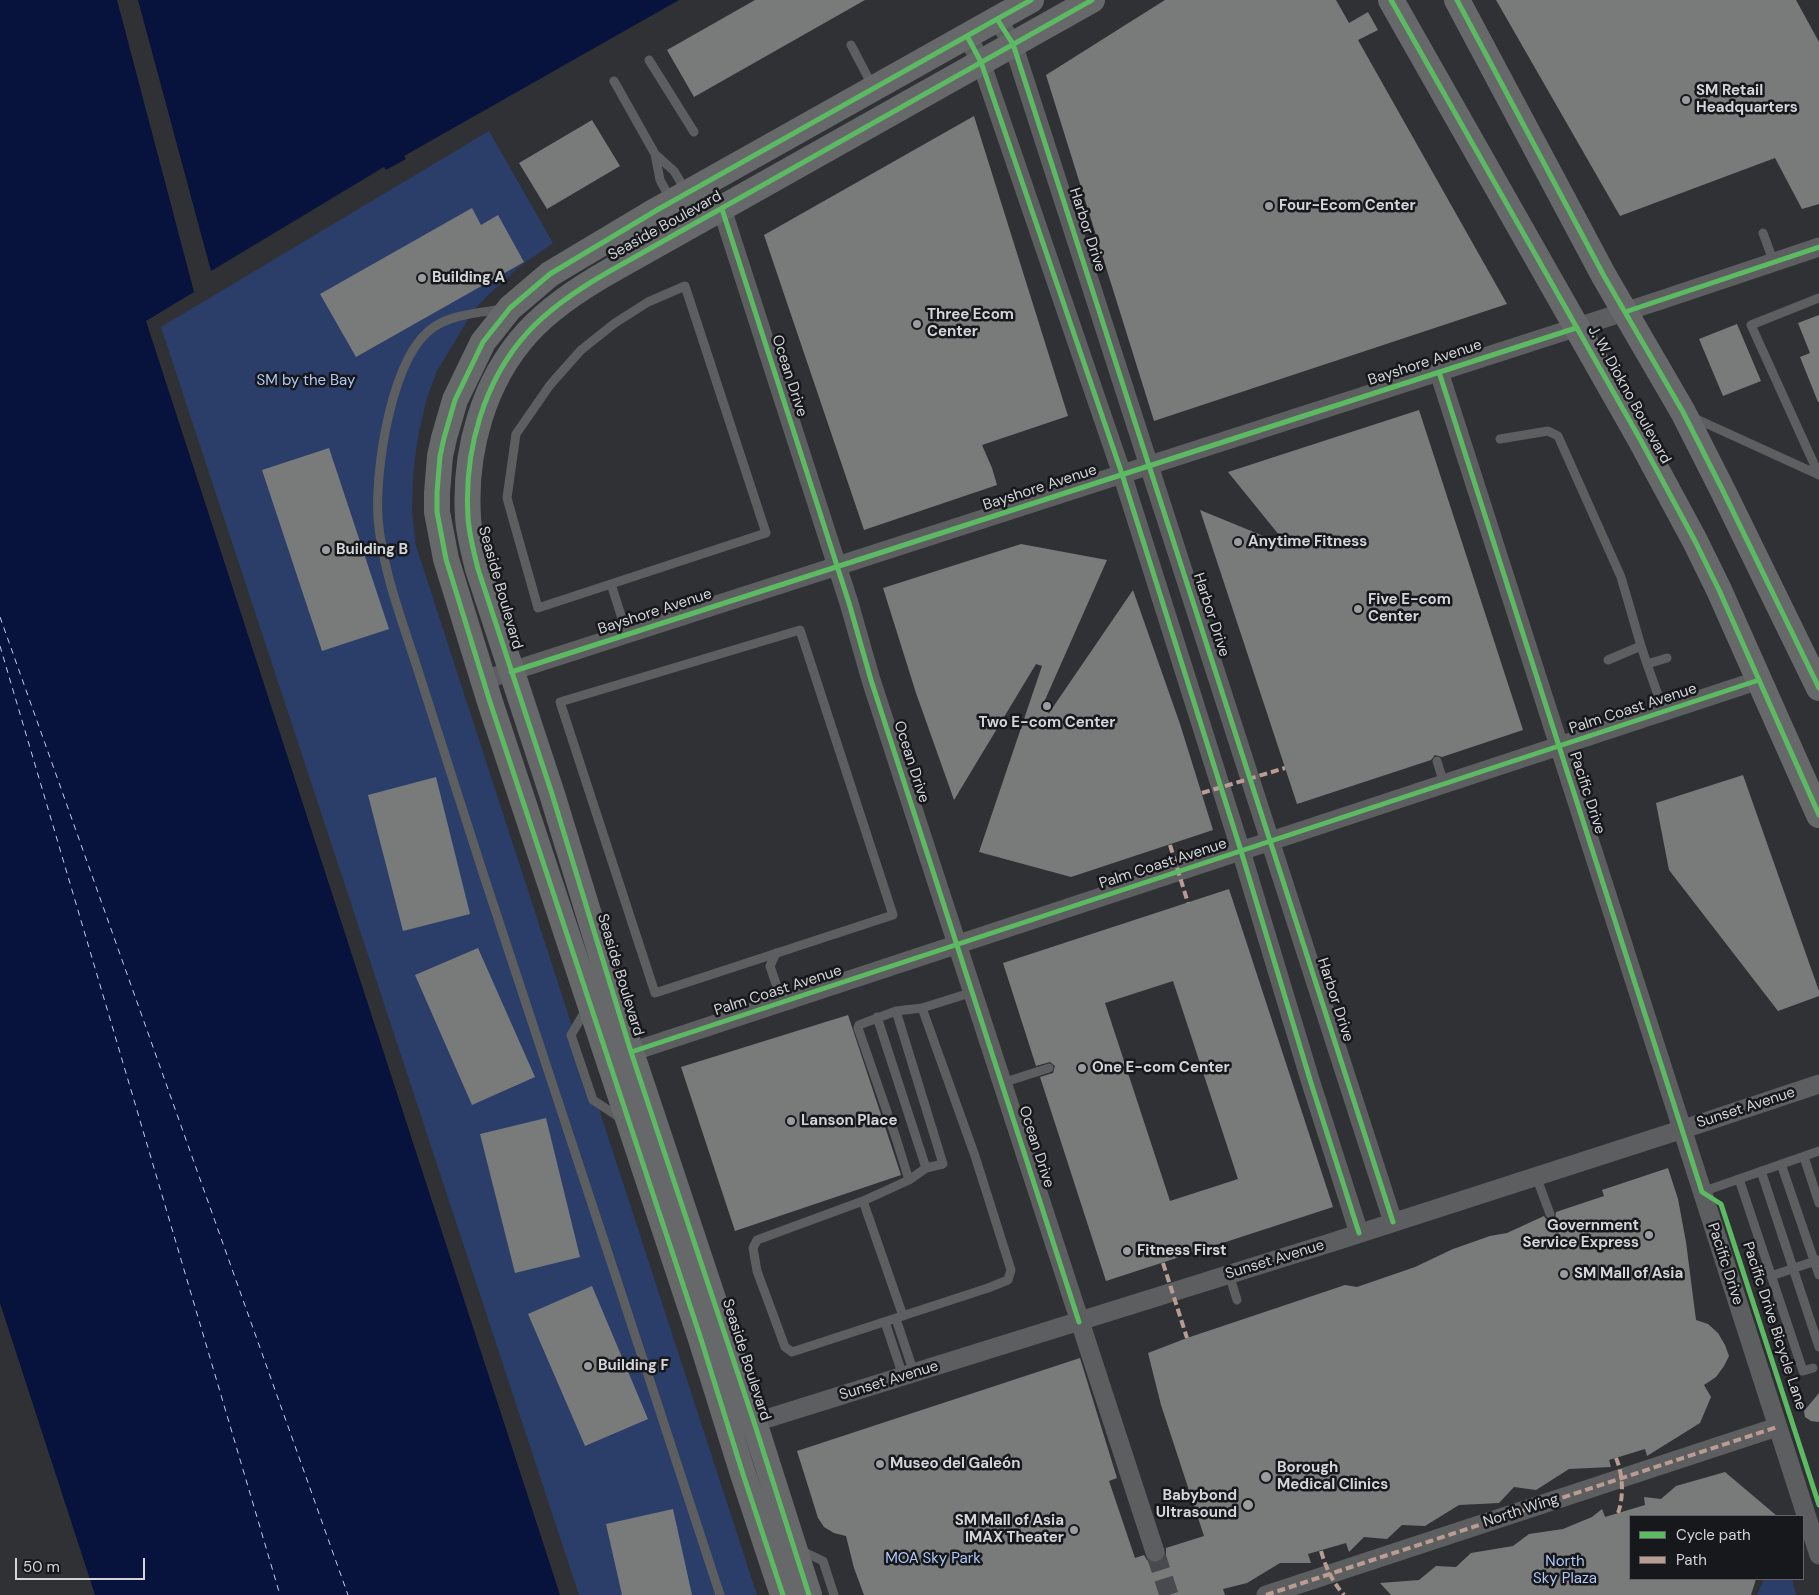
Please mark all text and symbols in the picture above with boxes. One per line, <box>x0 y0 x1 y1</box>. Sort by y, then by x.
place label: SM Retail Headquarters <box>1696 82 1798 117</box>
marker: SM Retail Headquarters <box>1680 94 1692 106</box>
street label: Harbor Drive <box>1065 186 1109 274</box>
street label: Seaside Boulevard <box>605 187 725 265</box>
place label: Four-Ecom Center <box>1279 197 1416 215</box>
marker: Four-Ecom Center <box>1263 200 1275 212</box>
place label: Building A <box>432 269 505 287</box>
marker: Building A <box>416 272 428 284</box>
place label: Three Ecom Center <box>927 306 1014 341</box>
marker: Three Ecom Center <box>911 318 923 330</box>
street label: J. W. Diokno Boulevard <box>1584 323 1674 467</box>
street label: Ocean Drive <box>767 333 811 419</box>
street label: Bayshore Avenue <box>1366 336 1484 390</box>
park label: SM by the Bay <box>257 372 355 390</box>
street label: Bayshore Avenue <box>981 461 1099 515</box>
street label: Seaside Boulevard <box>474 525 526 651</box>
place label: Anytime Fitness <box>1248 533 1367 551</box>
marker: Anytime Fitness <box>1232 536 1244 548</box>
place label: Building B <box>336 541 408 559</box>
marker: Building B <box>320 544 332 556</box>
street label: Harbor Drive <box>1189 571 1233 659</box>
street label: Bayshore Avenue <box>596 585 714 639</box>
place label: Five E-com Center <box>1368 591 1451 626</box>
marker: Five E-com Center <box>1352 603 1364 615</box>
street label: Palm Coast Avenue <box>1567 680 1699 738</box>
marker: Two E-com Center <box>1041 700 1053 712</box>
place label: Two E-com Center <box>979 714 1115 732</box>
street label: Ocean Drive <box>889 719 933 805</box>
street label: Pacific Drive <box>1565 750 1609 836</box>
street label: Palm Coast Avenue <box>1097 835 1229 893</box>
street label: Seaside Boulevard <box>593 912 647 1038</box>
street label: Harbor Drive <box>1313 956 1357 1044</box>
street label: Palm Coast Avenue <box>712 962 844 1020</box>
place label: One E-com Center <box>1092 1059 1230 1077</box>
marker: One E-com Center <box>1076 1062 1088 1074</box>
street label: Sunset Avenue <box>1694 1084 1798 1132</box>
street label: Ocean Drive <box>1014 1104 1058 1190</box>
place label: Lanson Place <box>801 1112 897 1130</box>
marker: Lanson Place <box>785 1115 797 1127</box>
place label: Government Service Express <box>1522 1217 1639 1252</box>
street label: Pacific Drive <box>1703 1221 1747 1307</box>
marker: Government Service Express <box>1643 1229 1655 1241</box>
street label: Sunset Avenue <box>1223 1236 1327 1284</box>
street label: Pacific Drive Bicycle Lane <box>1738 1240 1810 1412</box>
place label: Fitness First <box>1137 1242 1227 1260</box>
marker: Fitness First <box>1121 1245 1133 1257</box>
place label: SM Mall of Asia <box>1574 1265 1683 1283</box>
marker: SM Mall of Asia <box>1558 1268 1570 1280</box>
street label: Seaside Boulevard <box>718 1297 774 1423</box>
place label: Building F <box>598 1357 669 1375</box>
street label: Sunset Avenue <box>837 1357 941 1405</box>
marker: Building F <box>582 1360 594 1372</box>
place label: Museo del Galeón <box>890 1455 1020 1473</box>
marker: Museo del Galeón <box>874 1458 886 1470</box>
place label: Borough Medical Clinics <box>1277 1459 1388 1494</box>
marker: Borough Medical Clinics <box>1259 1470 1273 1484</box>
place label: Babybond Ultrasound <box>1156 1487 1237 1522</box>
street label: North Wing <box>1481 1490 1561 1532</box>
marker: Babybond Ultrasound <box>1241 1498 1255 1512</box>
place label: SM Mall of Asia IMAX Theater <box>955 1512 1064 1547</box>
legend <box>1629 1515 1804 1580</box>
marker: SM Mall of Asia IMAX Theater <box>1068 1524 1080 1536</box>
text: Cycle path <box>1676 1525 1751 1545</box>
scale bar <box>18 1548 148 1580</box>
park label: MOA Sky Park <box>885 1550 981 1568</box>
text: Path <box>1676 1550 1707 1570</box>
park label: North Sky Plaza <box>1533 1553 1597 1588</box>
text: 50 m <box>23 1557 60 1577</box>

